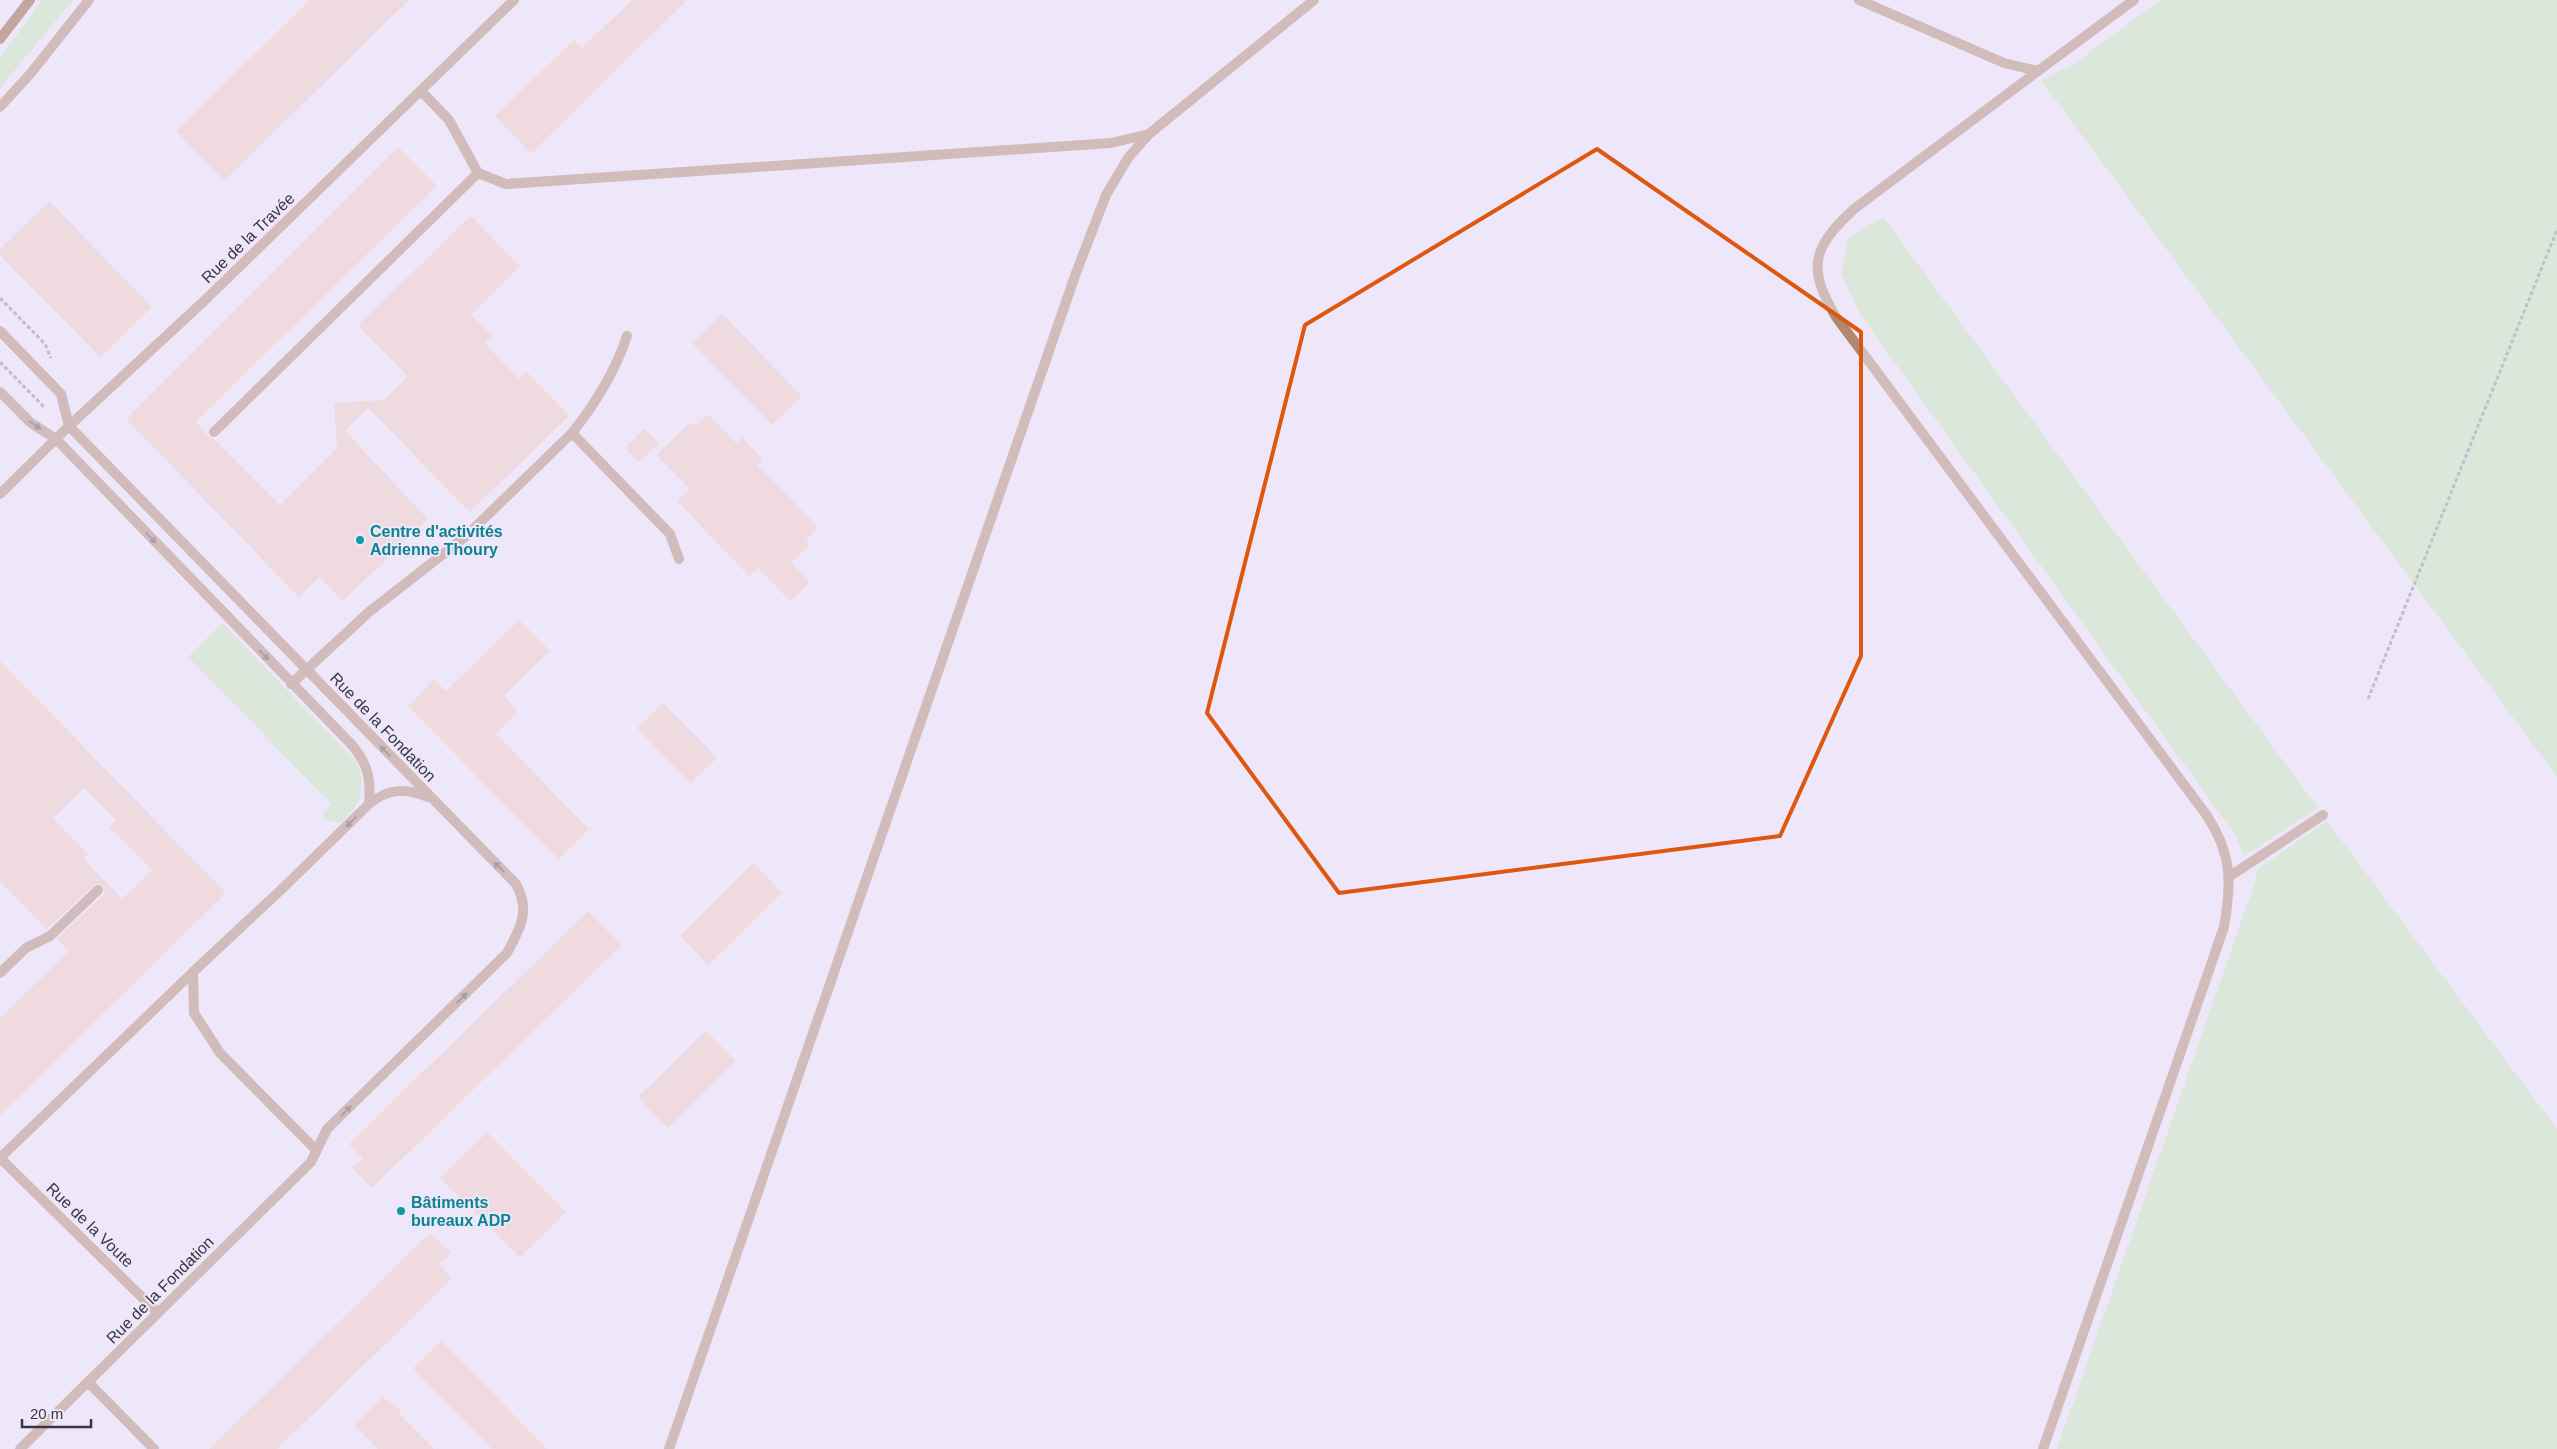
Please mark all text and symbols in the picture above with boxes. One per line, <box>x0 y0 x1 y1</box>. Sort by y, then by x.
street label: Rue de la Travée <box>198 189 298 286</box>
one-way arrow <box>28 420 42 430</box>
place label: Centre d'activités Adrienne Thoury <box>370 523 503 558</box>
one-way arrow <box>145 532 157 544</box>
marker: Centre d'activités Adrienne Thoury <box>354 534 366 546</box>
one-way arrow <box>258 649 270 661</box>
street label: Rue de la Fondation <box>327 669 439 785</box>
one-way arrow <box>379 745 391 757</box>
one-way arrow <box>345 815 357 827</box>
one-way arrow <box>493 861 505 873</box>
one-way arrow <box>455 992 467 1004</box>
one-way arrow <box>339 1105 351 1117</box>
street label: Rue de la Voute <box>43 1179 137 1271</box>
place label: Bâtiments bureaux ADP <box>411 1194 511 1229</box>
marker: Bâtiments bureaux ADP <box>395 1205 407 1217</box>
street label: Rue de la Fondation <box>103 1233 217 1347</box>
scale bar <box>22 1396 91 1428</box>
text: 20 m <box>30 1405 63 1422</box>

